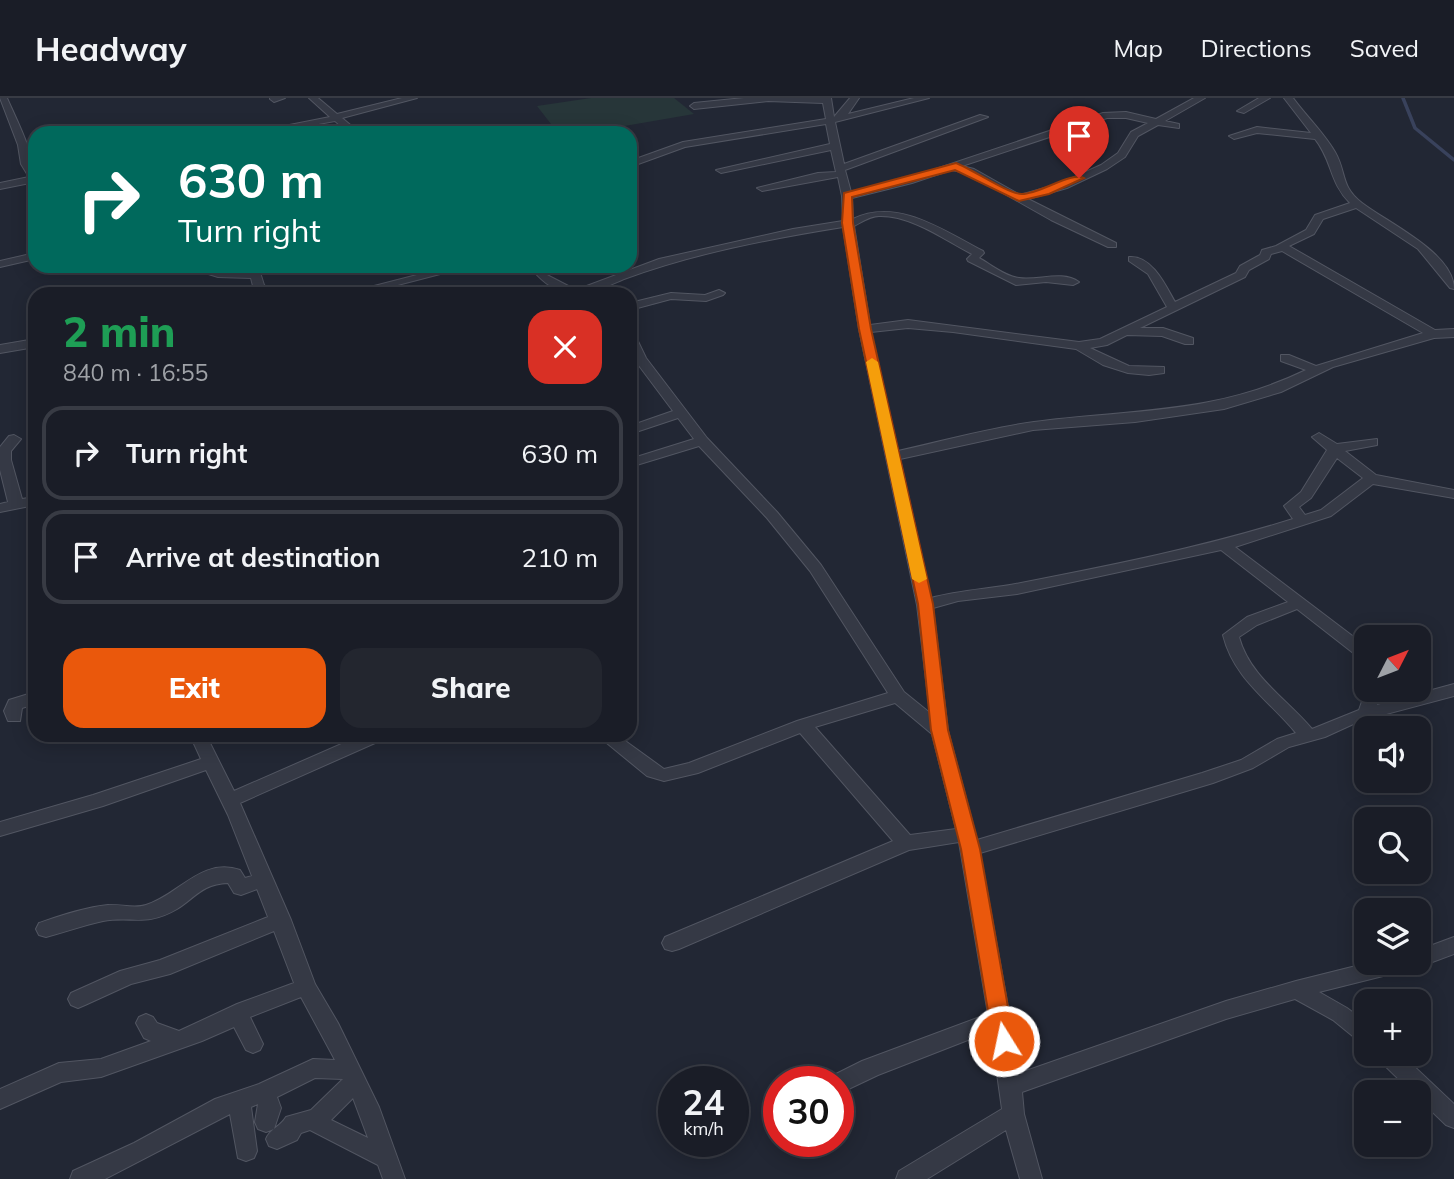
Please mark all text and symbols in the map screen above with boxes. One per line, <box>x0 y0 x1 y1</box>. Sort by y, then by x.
text: Headway <box>35 28 187 69</box>
text: Map <box>1113 33 1163 63</box>
text: Directions <box>1201 33 1312 63</box>
text: Saved <box>1350 33 1419 63</box>
pin <box>1049 106 1109 178</box>
icon: arrive <box>1060 117 1098 155</box>
text: 630 m <box>178 149 324 210</box>
icon: right <box>63 154 154 245</box>
text: Turn right <box>178 210 321 250</box>
text: 2 min <box>63 305 176 358</box>
button: close <box>528 310 602 384</box>
text: 840 m · 16:55 <box>63 358 208 387</box>
icon: right <box>67 434 105 472</box>
text: Turn right <box>126 437 247 470</box>
text: 630 m <box>522 437 598 470</box>
icon: arrive <box>67 538 105 576</box>
text: Arrive at destination <box>126 541 381 574</box>
text: 210 m <box>522 541 598 574</box>
north arrow <box>1354 625 1432 702</box>
map controls <box>1354 625 1431 1157</box>
button: Exit <box>63 648 326 728</box>
button: Share <box>340 648 602 728</box>
button: sound <box>1354 716 1431 793</box>
button: search <box>1354 807 1431 884</box>
button: layers <box>1354 898 1431 975</box>
button: + <box>1354 989 1431 1066</box>
position arrow <box>967 1004 1041 1078</box>
speed limit sign: 30 <box>763 1066 854 1157</box>
text: 24 <box>682 1080 725 1124</box>
button: − <box>1354 1080 1431 1157</box>
text: km/h <box>683 1117 724 1140</box>

